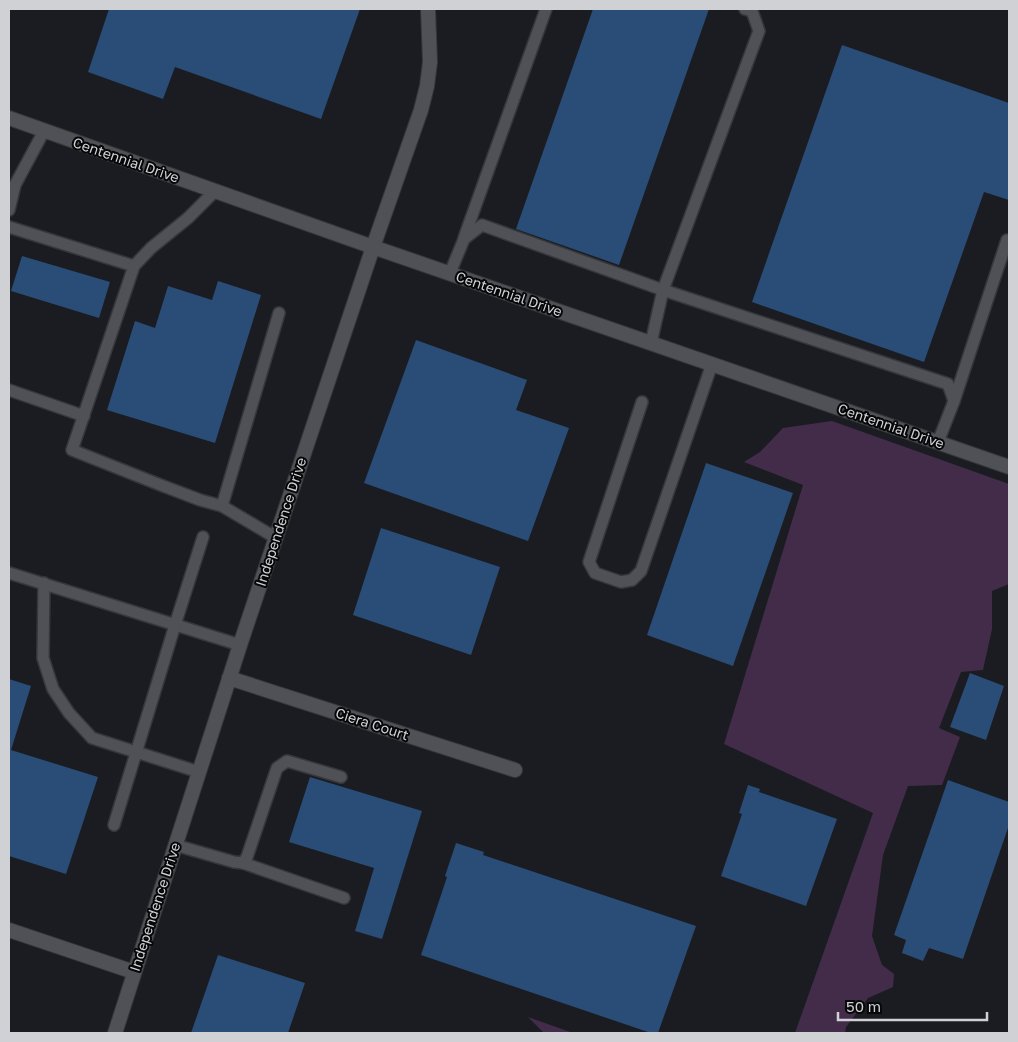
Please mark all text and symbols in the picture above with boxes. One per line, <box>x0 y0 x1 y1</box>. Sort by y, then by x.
street label: Centennial Drive <box>71 133 182 186</box>
street label: Centennial Drive <box>454 267 565 320</box>
street label: Centennial Drive <box>836 399 947 452</box>
street label: Independence Drive <box>252 455 309 588</box>
street label: Ciera Court <box>333 704 411 743</box>
street label: Independence Drive <box>126 840 183 973</box>
scale bar <box>838 990 987 1022</box>
text: 50 m <box>846 997 881 1015</box>

